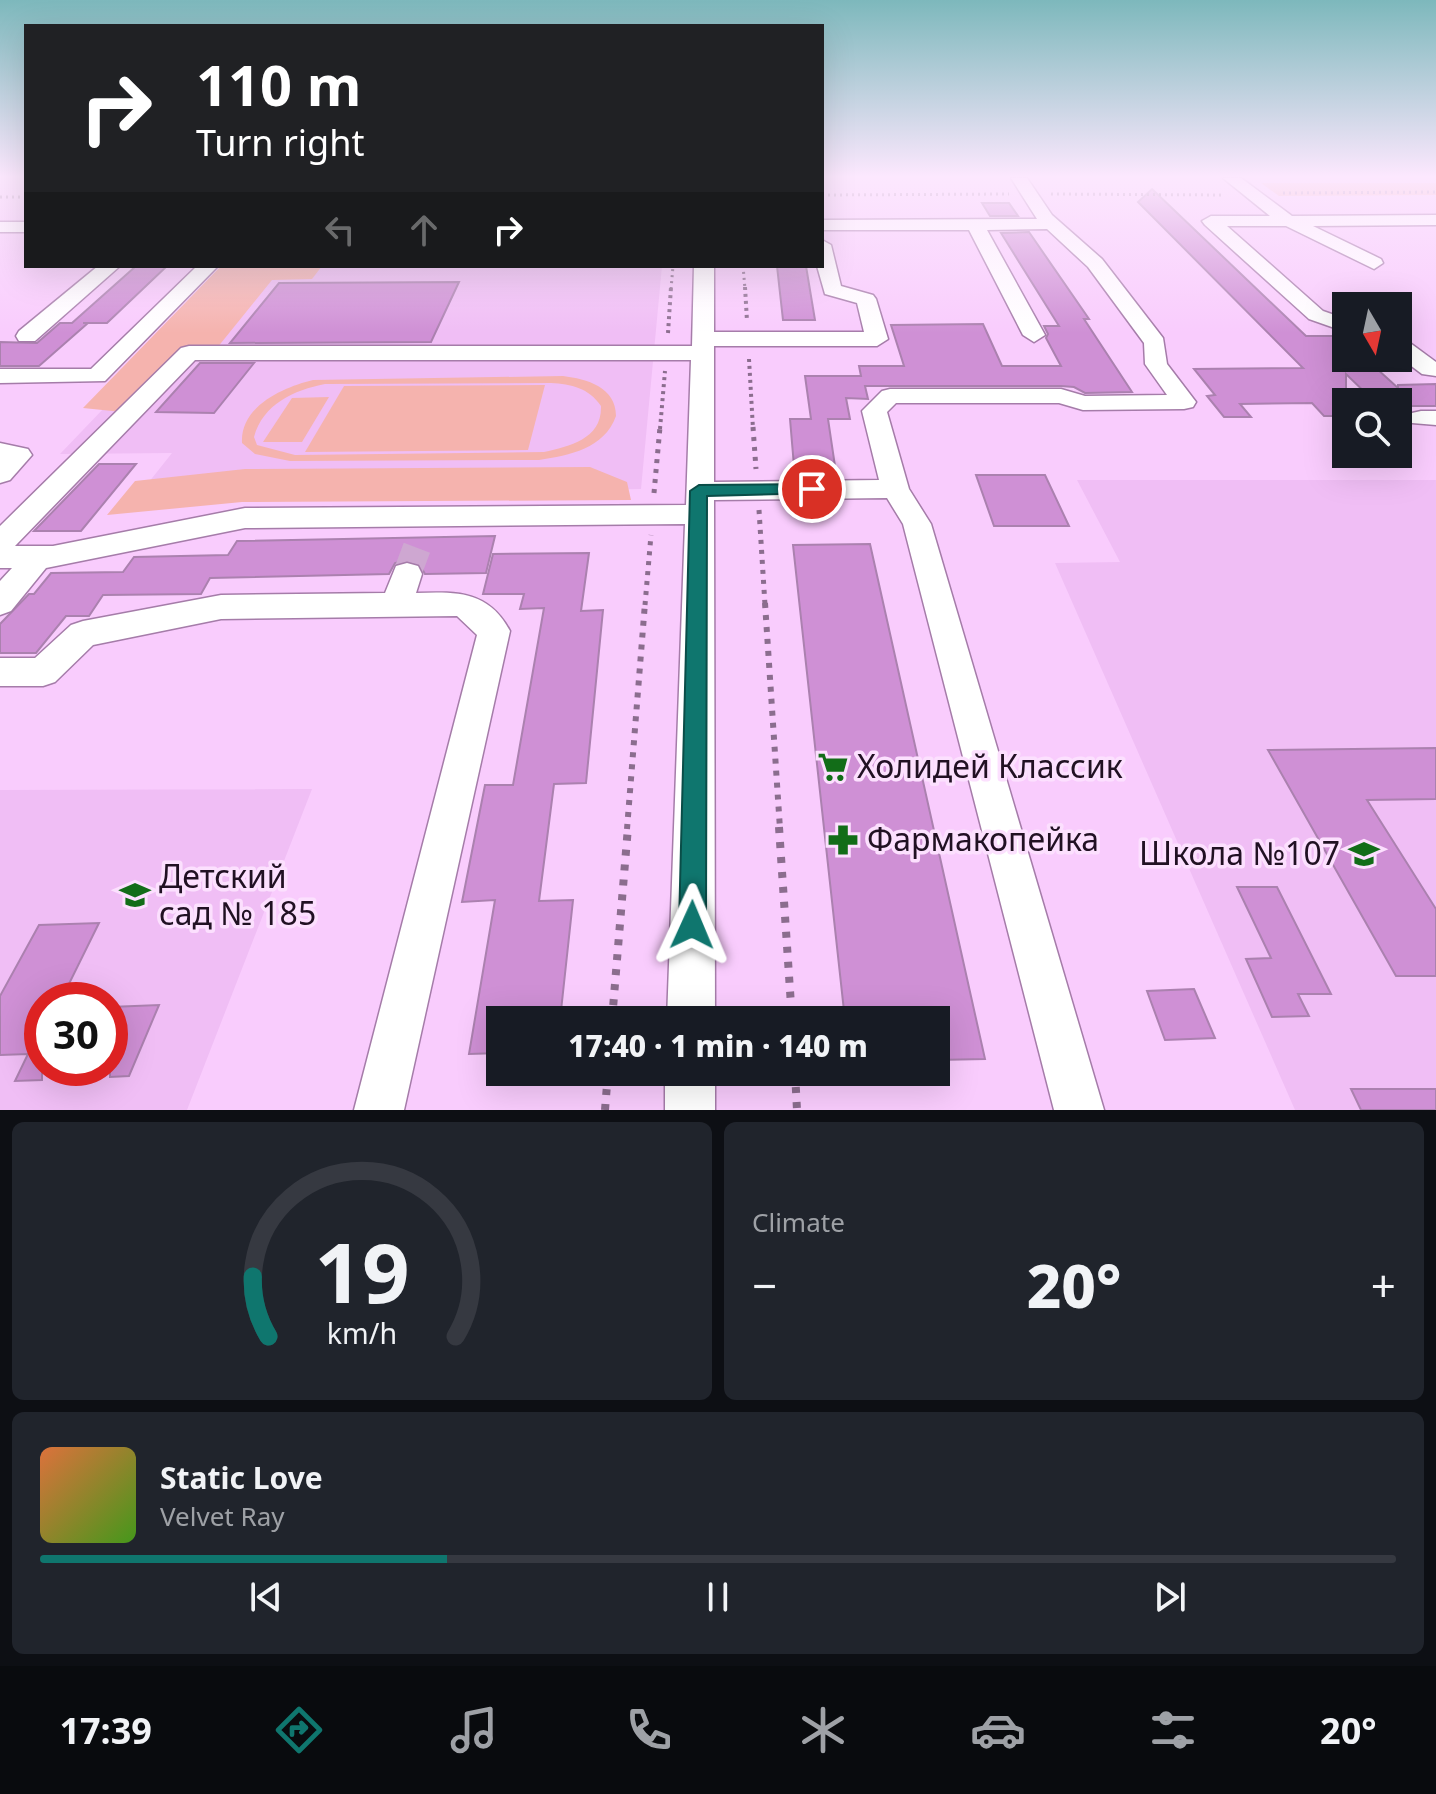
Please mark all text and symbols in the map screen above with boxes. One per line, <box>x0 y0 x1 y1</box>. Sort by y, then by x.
text: 110 m <box>196 46 361 122</box>
icon: right <box>64 56 168 160</box>
text: Turn right <box>196 118 364 167</box>
icon: left <box>318 208 362 252</box>
icon: ahead <box>402 208 446 252</box>
icon: right <box>486 208 530 252</box>
north arrow <box>1332 292 1412 372</box>
map controls <box>1332 292 1412 468</box>
button: search <box>1332 388 1412 468</box>
pin <box>778 455 846 523</box>
icon: arrive <box>790 467 834 511</box>
place label: Холидей Классик <box>857 744 1123 787</box>
supermarket icon: Холидей Классик <box>816 750 850 784</box>
place label: Фармакопейка <box>867 817 1099 860</box>
pharmacy icon: Фармакопейка <box>826 823 860 857</box>
place label: Школа №107 <box>1139 831 1340 874</box>
school or university icon: Школа №107 <box>1347 837 1381 871</box>
place label: Детский сад № 185 <box>159 854 316 934</box>
school or university icon: Детский сад № 185 <box>118 878 152 912</box>
position arrow <box>650 883 734 967</box>
speed limit sign: 30 <box>24 982 128 1086</box>
text: 17:40 · 1 min · 140 m <box>568 1025 868 1066</box>
text: Climate <box>752 1204 845 1240</box>
text: 19 <box>314 1214 410 1327</box>
text: 20° <box>1027 1244 1121 1326</box>
text: − <box>752 1255 777 1315</box>
text: + <box>1371 1255 1396 1315</box>
text: km/h <box>327 1313 397 1352</box>
text: Static Love <box>160 1457 323 1498</box>
text: Velvet Ray <box>160 1498 285 1534</box>
icon: previous <box>244 1575 288 1619</box>
icon: pause <box>696 1575 740 1619</box>
icon: next <box>1148 1575 1192 1619</box>
icon: directions <box>271 1702 327 1758</box>
icon: music <box>446 1702 502 1758</box>
icon: phone <box>621 1702 677 1758</box>
icon: climate <box>795 1702 851 1758</box>
icon: car <box>970 1702 1026 1758</box>
icon: filters <box>1145 1702 1201 1758</box>
text: 17:39 <box>59 1706 152 1755</box>
text: 20° <box>1320 1706 1377 1755</box>

